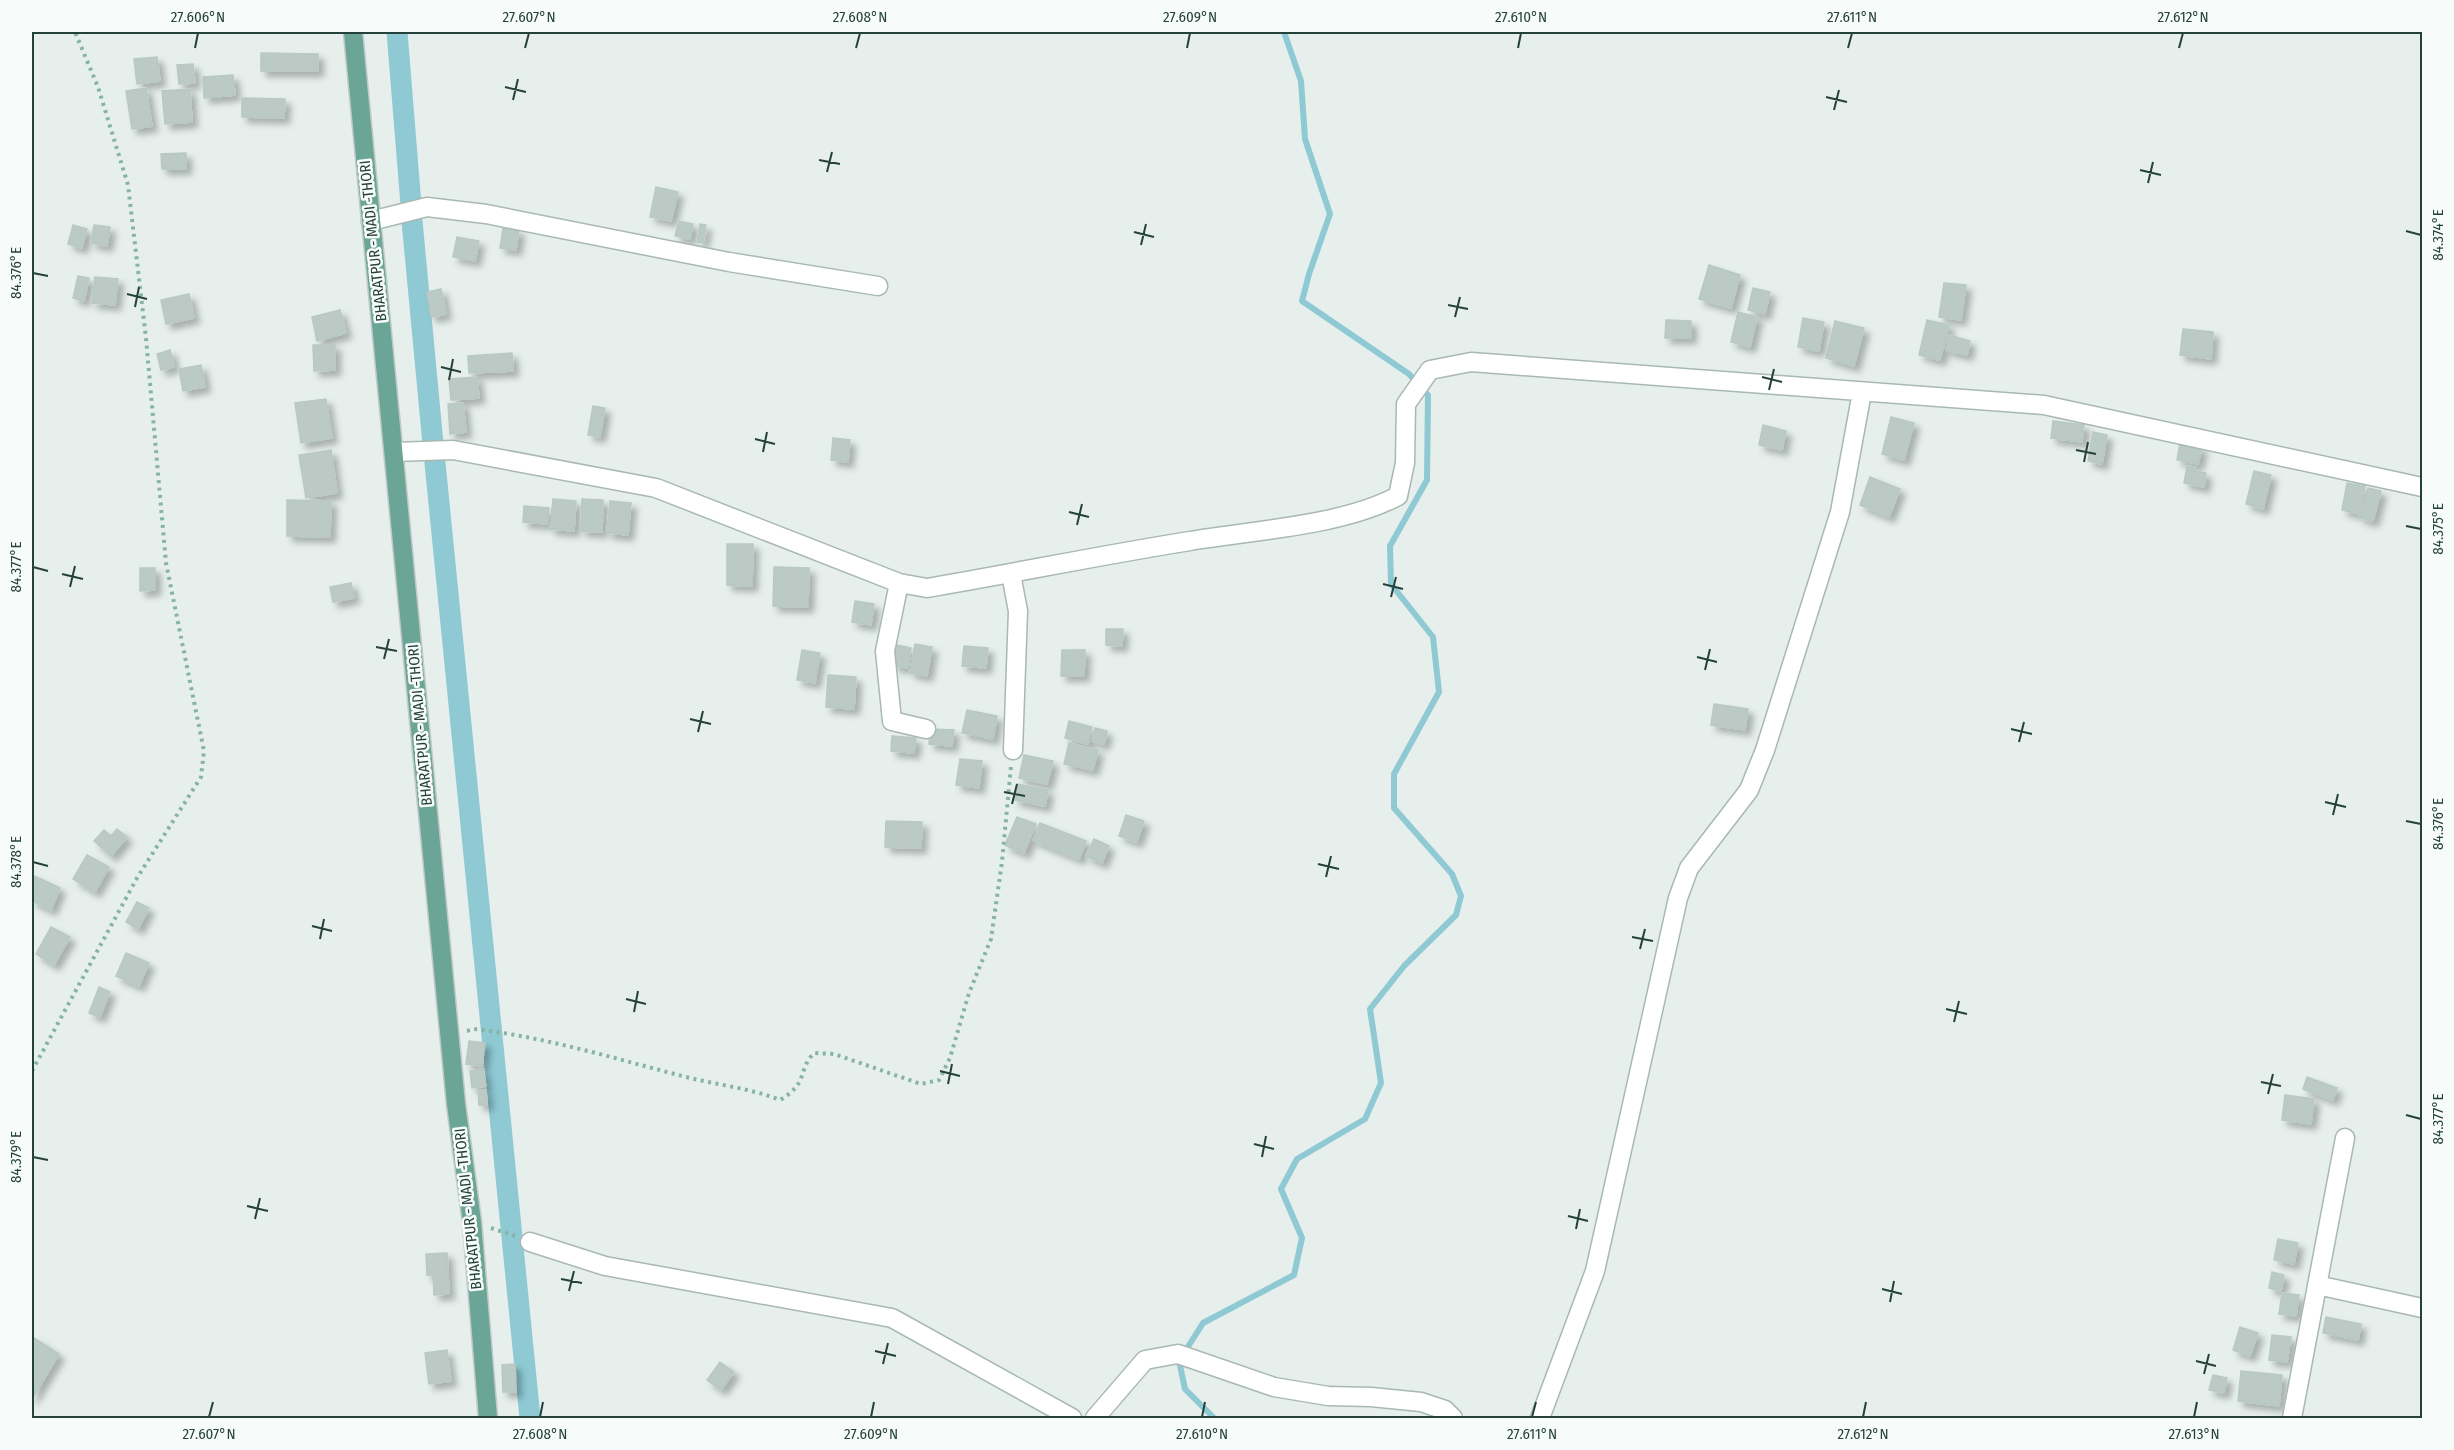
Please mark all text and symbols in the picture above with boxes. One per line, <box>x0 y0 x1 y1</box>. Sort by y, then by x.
text: 27.606°N <box>171 8 225 26</box>
text: 27.607°N <box>503 8 555 26</box>
text: 27.608°N <box>833 8 887 26</box>
text: 27.609°N <box>1163 8 1217 26</box>
text: 27.610°N <box>1495 8 1547 26</box>
text: 27.611°N <box>1827 8 1877 26</box>
text: 27.612°N <box>2158 8 2209 26</box>
street label: BHARATPUR - MADI -THORI <box>356 160 390 322</box>
text: 84.374°E <box>2429 209 2447 261</box>
text: 84.376°E <box>7 247 25 299</box>
text: 84.375°E <box>2429 503 2447 555</box>
text: 84.377°E <box>7 541 25 593</box>
street label: BHARATPUR - MADI -THORI <box>404 644 436 806</box>
text: 84.376°E <box>2429 798 2447 850</box>
text: 84.378°E <box>7 836 25 888</box>
text: 84.377°E <box>2429 1093 2447 1145</box>
street label: BHARATPUR - MADI -THORI <box>451 1128 485 1290</box>
text: 84.379°E <box>7 1131 25 1183</box>
text: 27.607°N <box>183 1425 235 1443</box>
text: 27.608°N <box>513 1425 567 1443</box>
text: 27.609°N <box>844 1425 898 1443</box>
text: 27.610°N <box>1176 1425 1228 1443</box>
text: 27.611°N <box>1507 1425 1557 1443</box>
text: 27.612°N <box>1838 1425 1889 1443</box>
text: 27.613°N <box>2168 1425 2220 1443</box>

